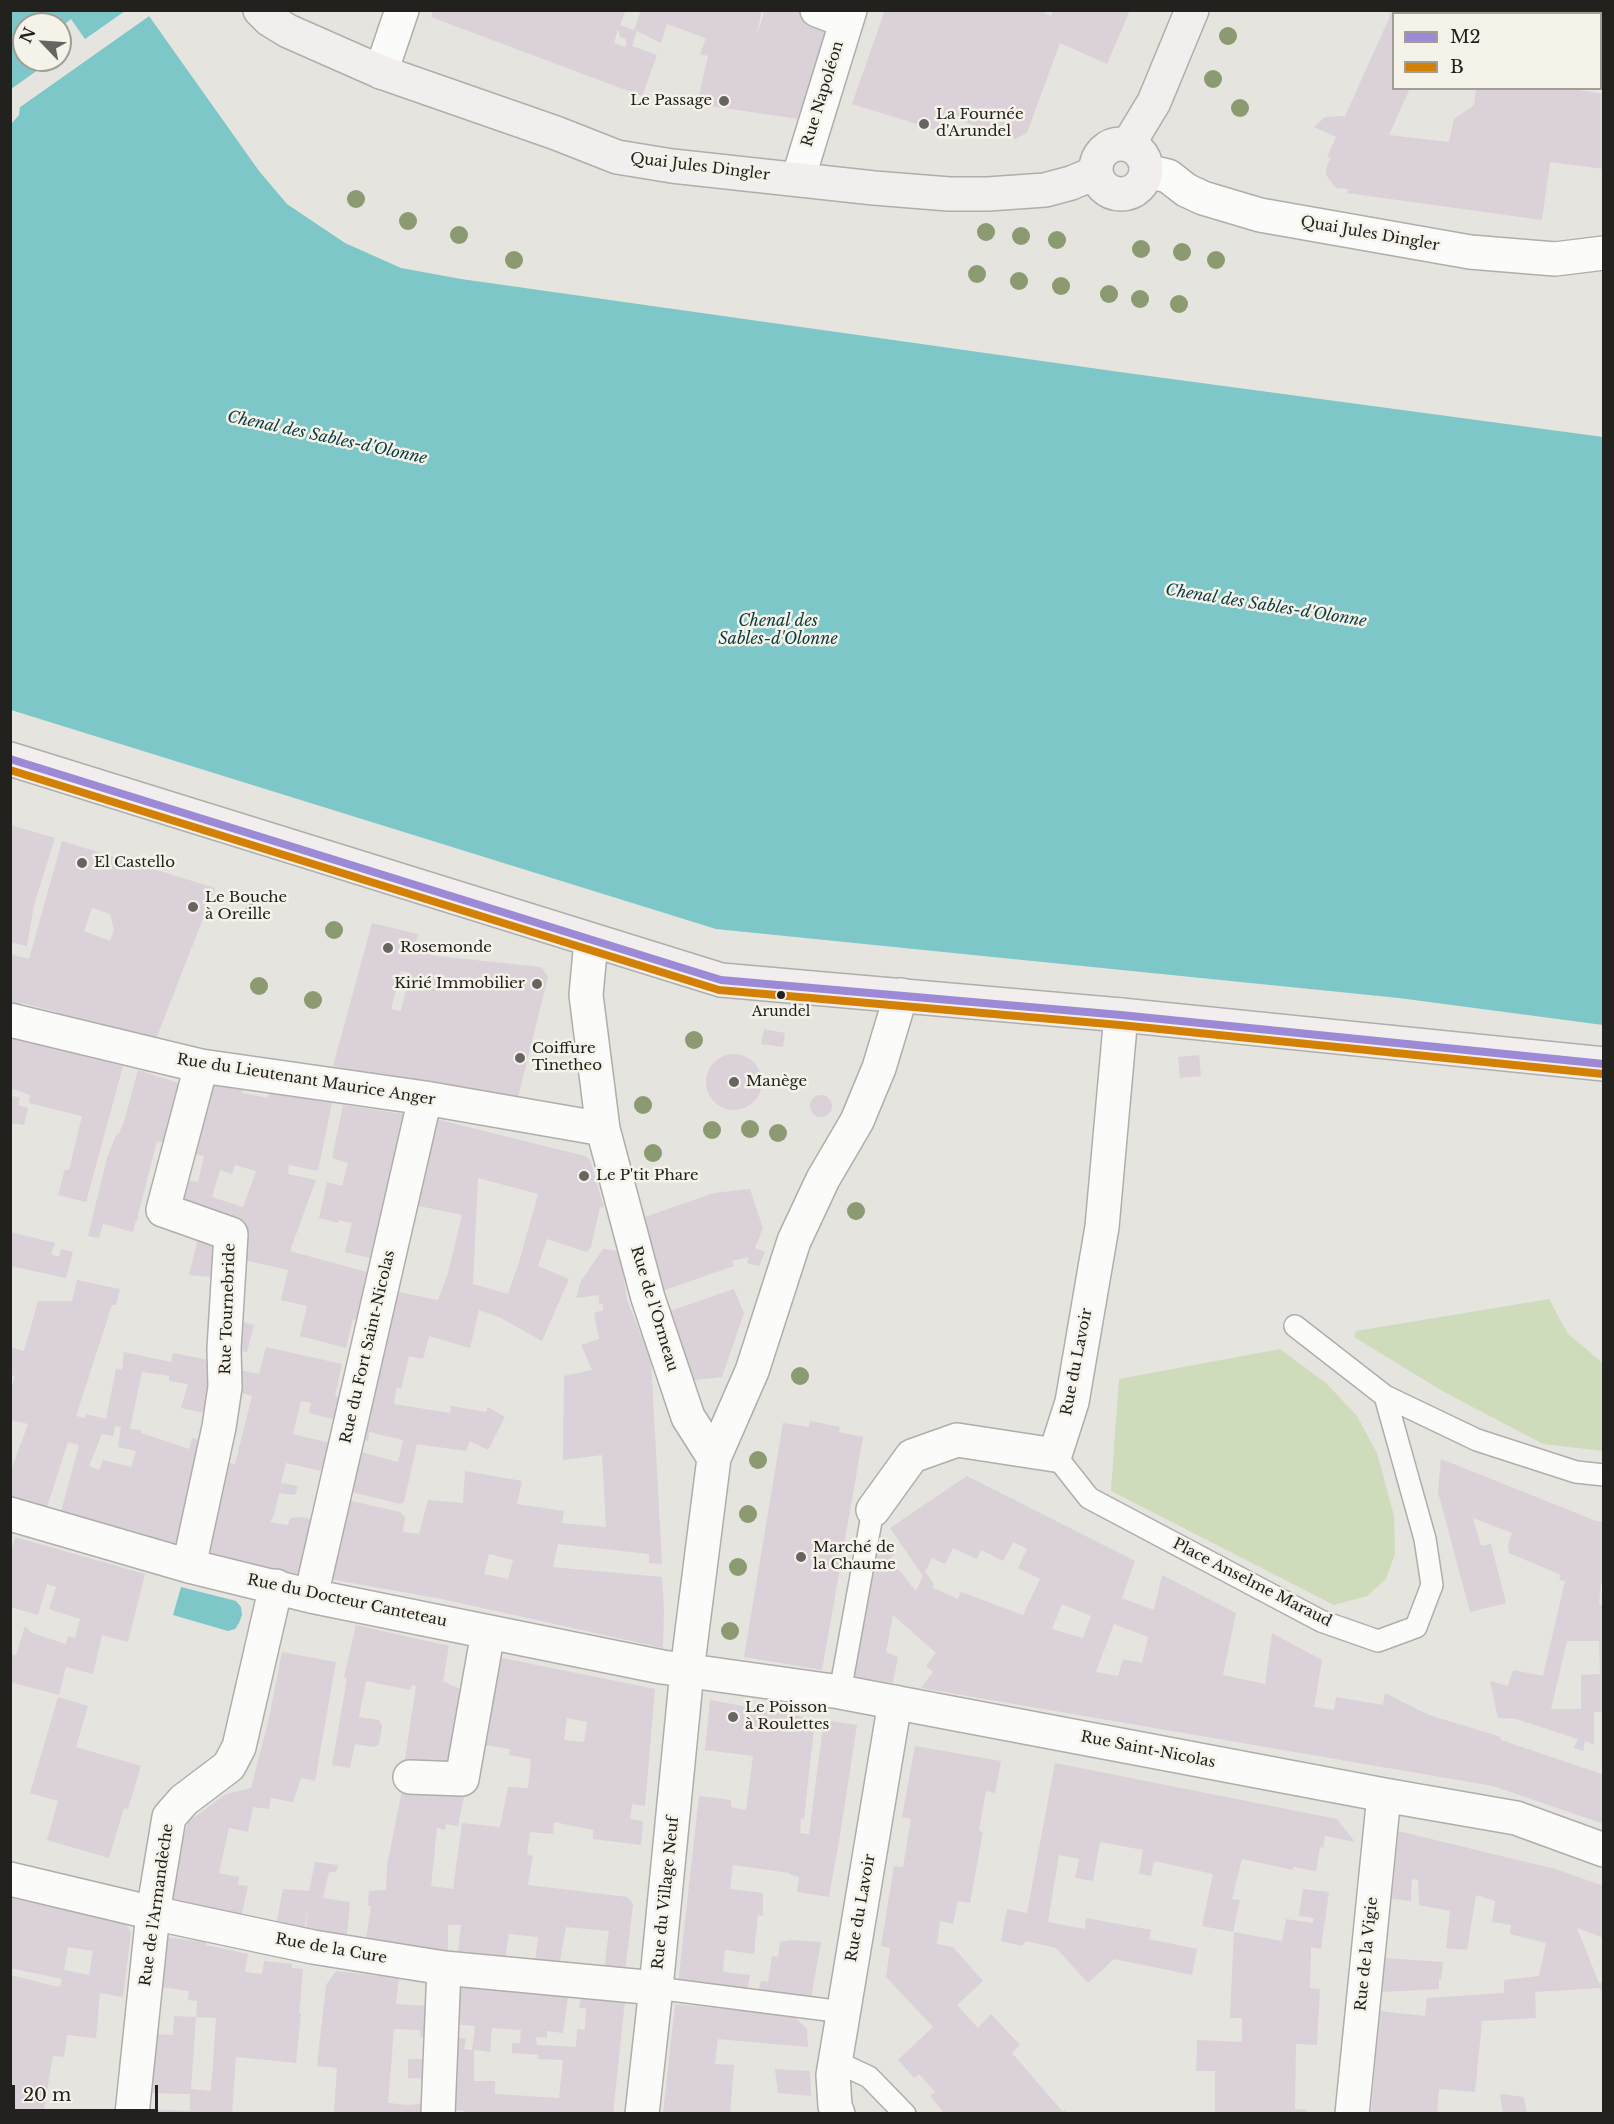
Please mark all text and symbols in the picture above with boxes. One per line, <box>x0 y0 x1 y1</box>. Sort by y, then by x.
north arrow <box>12 12 72 72</box>
legend <box>1392 12 1602 90</box>
text: N <box>15 24 40 46</box>
text: M2 <box>1450 26 1481 48</box>
street label: Rue Napoléon <box>798 39 848 149</box>
text: B <box>1450 56 1464 78</box>
place label: Le Passage <box>630 92 712 110</box>
marker: Le Passage <box>717 94 731 108</box>
place label: La Fournée d'Arundel <box>936 106 1023 141</box>
marker: La Fournée d'Arundel <box>917 117 931 131</box>
street label: Quai Jules Dingler <box>629 150 771 184</box>
street label: Quai Jules Dingler <box>1299 213 1441 255</box>
water label: Chenal des Sables-d'Olonne <box>226 407 428 469</box>
water label: Chenal des Sables-d'Olonne <box>1164 581 1368 631</box>
water label: Chenal des Sables-d'Olonne <box>718 611 838 649</box>
place label: El Castello <box>94 854 175 872</box>
marker: El Castello <box>75 856 89 870</box>
place label: Le Bouche à Oreille <box>205 889 287 924</box>
marker: Le Bouche à Oreille <box>186 900 200 914</box>
place label: Rosemonde <box>400 939 492 957</box>
marker: Rosemonde <box>381 941 395 955</box>
place label: Kirié Immobilier <box>394 975 525 993</box>
marker: Kirié Immobilier <box>530 977 544 991</box>
marker: Arundel <box>775 989 787 1001</box>
place label: Arundel <box>752 1004 810 1020</box>
place label: Coiffure Tinetheo <box>532 1040 602 1075</box>
street label: Rue du Lieutenant Maurice Anger <box>175 1051 437 1109</box>
marker: Coiffure Tinetheo <box>513 1051 527 1065</box>
place label: Manège <box>746 1073 807 1091</box>
marker: Manège <box>727 1075 741 1089</box>
place label: Le P'tit Phare <box>596 1167 699 1185</box>
marker: Le P'tit Phare <box>577 1169 591 1183</box>
street label: Rue Tournebride <box>217 1243 239 1375</box>
street label: Rue de l'Ormeau <box>626 1244 682 1374</box>
street label: Rue du Fort Saint-Nicolas <box>337 1249 399 1445</box>
street label: Rue du Lavoir <box>1058 1307 1096 1417</box>
street label: Place Anselme Maraud <box>1170 1535 1334 1631</box>
place label: Marché de la Chaume <box>813 1539 896 1574</box>
marker: Marché de la Chaume <box>794 1550 808 1564</box>
street label: Rue du Docteur Canteteau <box>246 1571 448 1631</box>
place label: Le Poisson à Roulettes <box>745 1699 829 1734</box>
marker: Le Poisson à Roulettes <box>726 1710 740 1724</box>
street label: Rue Saint-Nicolas <box>1079 1728 1217 1772</box>
street label: Rue du Village Neuf <box>649 1816 683 1970</box>
street label: Rue de l'Armandèche <box>137 1823 177 1987</box>
street label: Rue du Lavoir <box>843 1853 879 1963</box>
street label: Rue de la Vigie <box>1352 1896 1382 2012</box>
street label: Rue de la Cure <box>274 1930 388 1968</box>
scale bar <box>15 2073 160 2111</box>
text: 20 m <box>23 2084 71 2106</box>

